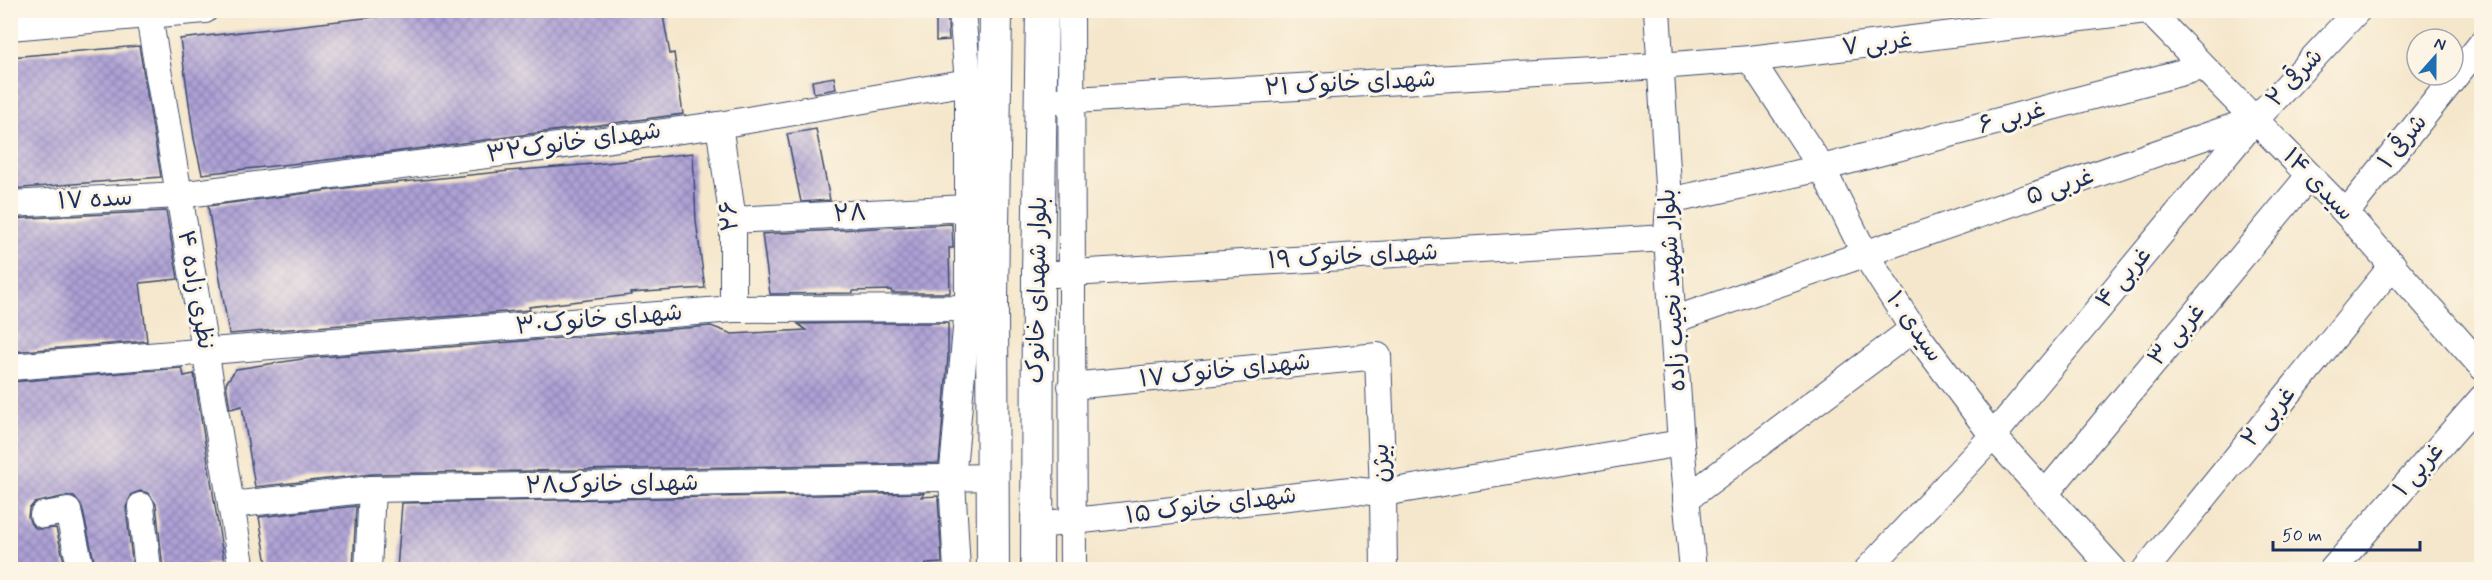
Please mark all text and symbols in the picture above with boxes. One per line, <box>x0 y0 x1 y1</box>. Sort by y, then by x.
street label: غربی ۷ <box>1840 24 1914 64</box>
north arrow <box>2405 27 2465 87</box>
text: N <box>2431 33 2449 56</box>
street label: شرقی ۲ <box>2259 41 2330 114</box>
street label: شهدای خانوک ۲۱ <box>1264 64 1436 104</box>
street label: غربی ۶ <box>1975 94 2049 142</box>
street label: شرقی ۱ <box>2371 107 2435 176</box>
street label: شهدای خانوک۳۲ <box>485 115 663 171</box>
street label: سیدی ۱۴ <box>2276 142 2360 228</box>
street label: غربی ۵ <box>2022 161 2098 213</box>
street label: سده ۱۷ <box>57 183 133 217</box>
street label: بلوار شهید نجیب زاده <box>1652 188 1694 392</box>
street label: بلوار شهدای خانوک <box>1021 196 1055 384</box>
street label: ۲۸ <box>833 198 867 230</box>
street label: ۲۶ <box>713 199 747 233</box>
street label: نظری زاده ۴ <box>169 228 221 352</box>
street label: شهدای خانوک ۱۹ <box>1267 237 1439 277</box>
street label: غربی ۴ <box>2089 241 2159 315</box>
street label: سیدی ۱۰ <box>1878 285 1950 369</box>
street label: شهدای خانوک۳۰ <box>514 297 684 343</box>
street label: غربی ۳ <box>2142 297 2212 373</box>
street label: شهدای خانوک ۱۷ <box>1138 347 1312 395</box>
street label: غربی ۲ <box>2235 380 2303 454</box>
street label: غربی ۱ <box>2387 436 2451 504</box>
street label: بیژن <box>1366 443 1398 483</box>
street label: شهدای خانوک۲۸ <box>525 468 699 502</box>
street label: شهدای خانوک ۱۵ <box>1124 480 1298 532</box>
scale bar <box>2273 514 2420 552</box>
text: 50 m <box>2282 524 2322 548</box>

